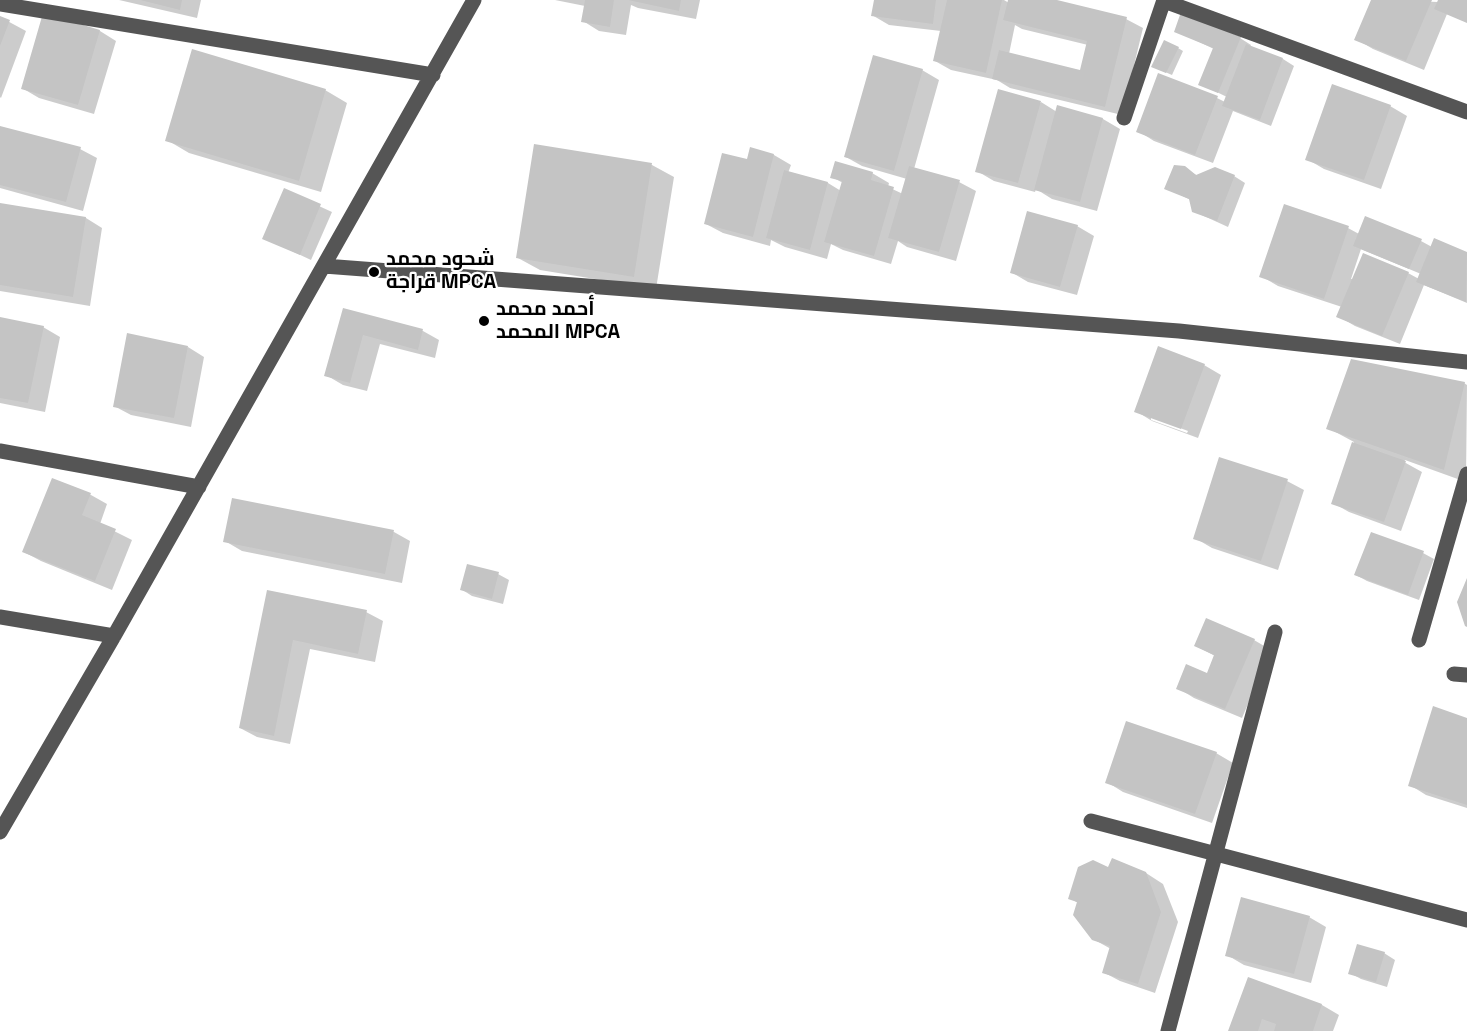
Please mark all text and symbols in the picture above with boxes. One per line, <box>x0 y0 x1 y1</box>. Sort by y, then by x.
place label: شحود محمد قراجة MPCA <box>386 248 496 295</box>
marker: شحود محمد قراجة MPCA <box>367 265 381 279</box>
place label: أحمد محمد المحمد MPCA <box>496 298 620 345</box>
marker: أحمد محمد المحمد MPCA <box>477 314 491 328</box>

